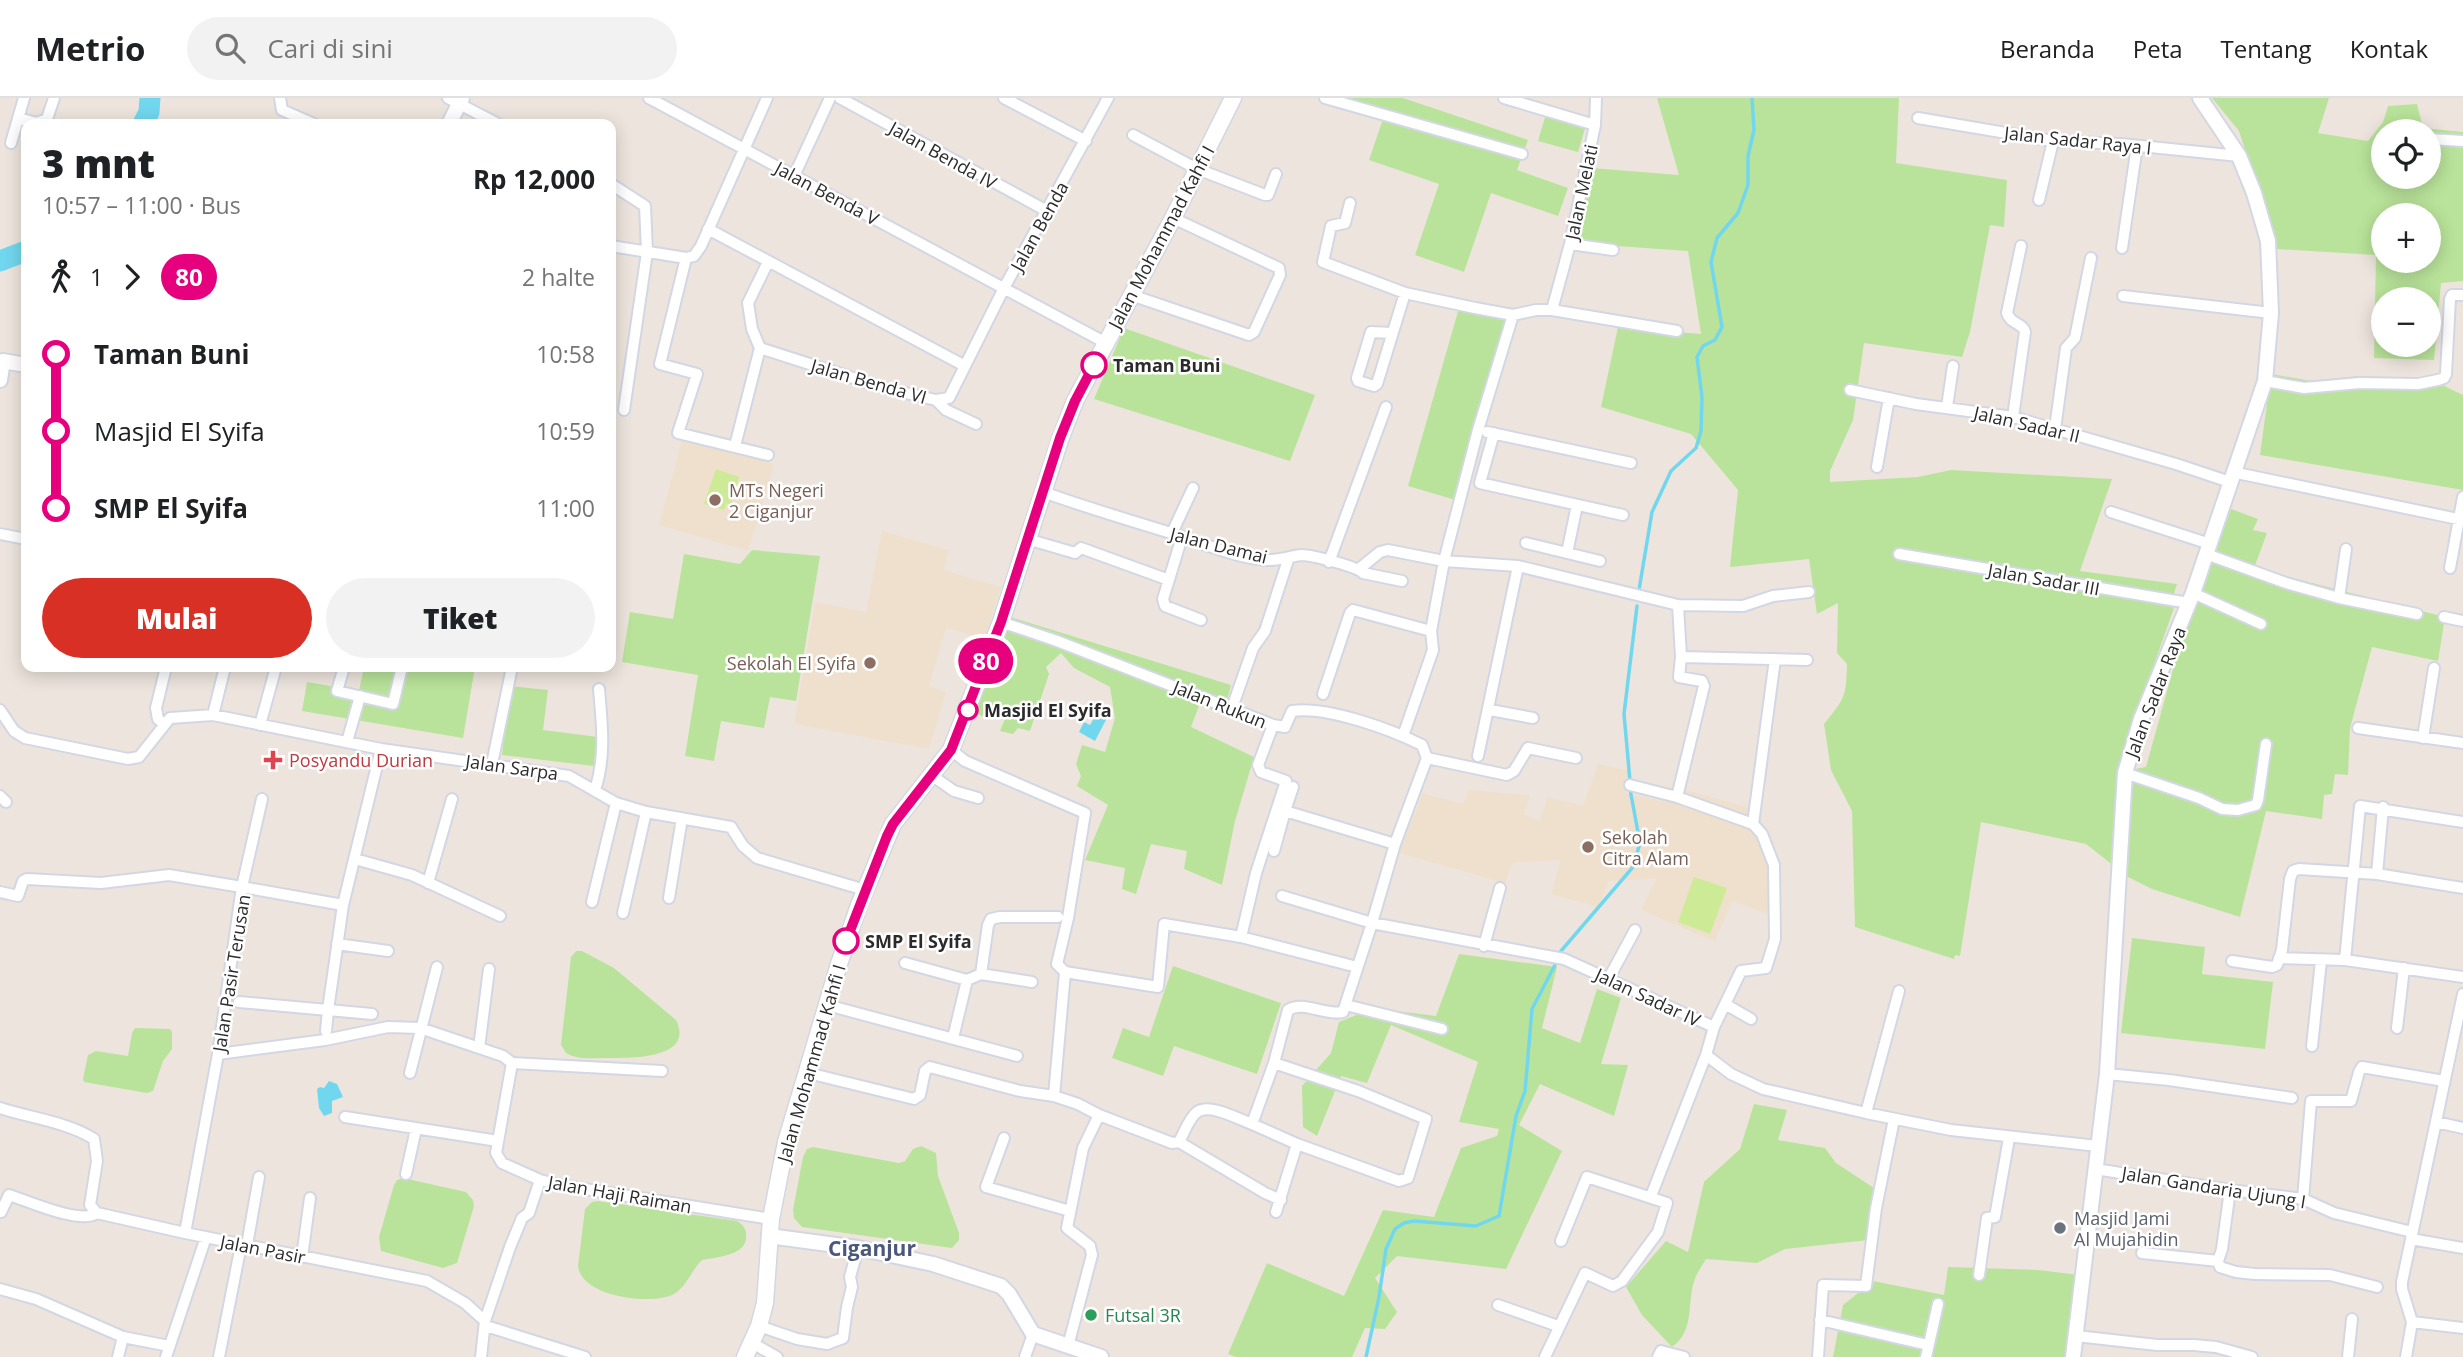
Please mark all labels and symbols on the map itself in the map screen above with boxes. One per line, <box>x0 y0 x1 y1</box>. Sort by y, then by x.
street label: Jalan Benda IV <box>883 115 1001 195</box>
street label: Jalan Sadar Raya I <box>2001 120 2153 160</box>
street label: Jalan Mohammad Kahfi I <box>1101 141 1220 335</box>
street label: Jalan Melati <box>1559 142 1603 244</box>
street label: Jalan Benda V <box>769 155 883 231</box>
street label: Jalan Benda <box>1004 177 1073 277</box>
street label: Jalan Benda VI <box>806 352 930 409</box>
marker: Taman Buni <box>1081 352 1107 378</box>
place label: Taman Buni <box>1113 353 1221 377</box>
street label: Jalan Sadar II <box>1970 400 2082 448</box>
place label: MTs Negeri 2 Ciganjur <box>729 478 824 523</box>
marker: MTs Negeri 2 Ciganjur <box>707 492 723 508</box>
street label: Jalan Damai <box>1166 521 1270 569</box>
street label: Jalan Sadar III <box>1984 557 2102 601</box>
street label: Jalan Sadar Raya <box>2118 623 2191 763</box>
line badge: 80 <box>954 638 1018 684</box>
place label: Sekolah El Syifa <box>727 651 856 675</box>
marker: Sekolah El Syifa <box>862 655 878 671</box>
street label: Jalan Rukun <box>1168 674 1270 734</box>
place label: Masjid El Syifa <box>984 698 1112 722</box>
marker: Masjid El Syifa <box>958 700 978 720</box>
place label: Posyandu Durian <box>289 748 433 772</box>
street label: Jalan Sarpa <box>462 748 560 785</box>
marker: Posyandu Durian <box>263 750 283 770</box>
place label: Sekolah Citra Alam <box>1602 825 1689 870</box>
marker: Sekolah Citra Alam <box>1580 839 1596 855</box>
street label: Jalan Pasir Terusan <box>206 893 255 1055</box>
marker: SMP El Syifa <box>833 928 859 954</box>
place label: SMP El Syifa <box>865 929 972 953</box>
street label: Jalan Mohammad Kahfi I <box>771 961 851 1167</box>
street label: Jalan Sadar IV <box>1590 961 1705 1032</box>
street label: Jalan Gandaria Ujung I <box>2118 1160 2308 1213</box>
street label: Jalan Haji Raiman <box>544 1169 694 1218</box>
place label: Masjid Jami Al Mujahidin <box>2074 1206 2179 1251</box>
marker: Masjid Jami Al Mujahidin <box>2052 1220 2068 1236</box>
street label: Jalan Pasir <box>216 1229 308 1269</box>
district label: Ciganjur <box>828 1234 916 1262</box>
place label: Futsal 3R <box>1105 1303 1181 1327</box>
marker: Futsal 3R <box>1083 1307 1099 1323</box>

